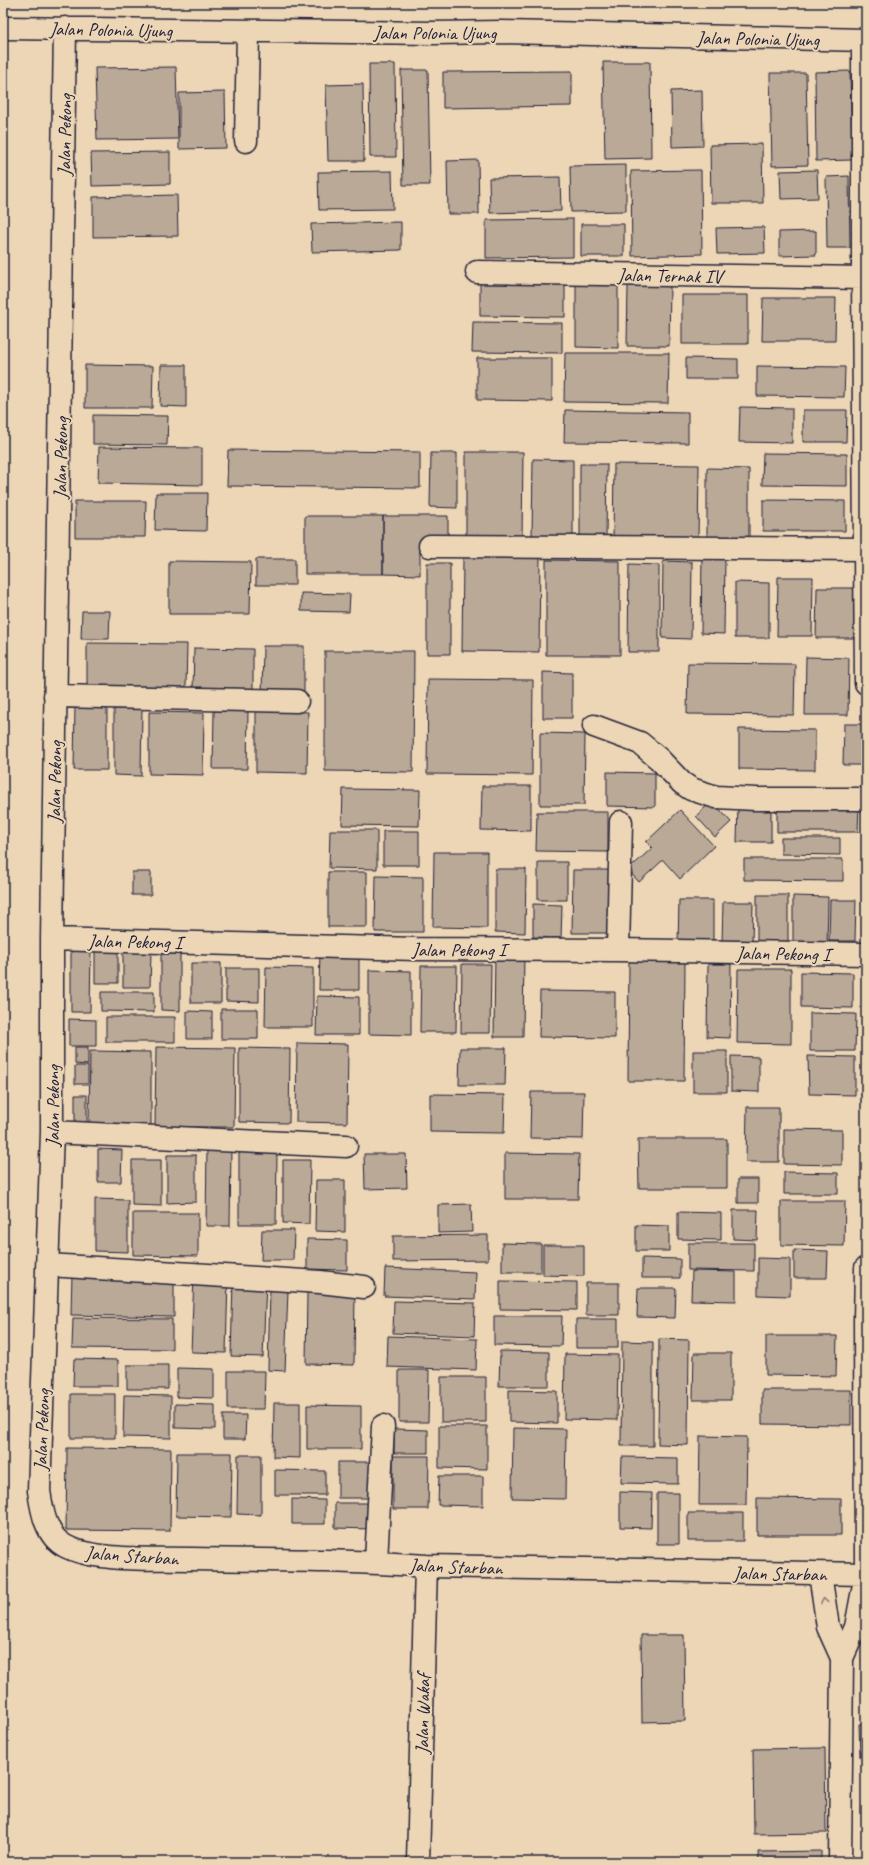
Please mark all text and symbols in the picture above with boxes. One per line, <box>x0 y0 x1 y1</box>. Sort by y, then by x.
street label: Jalan Polonia Ujung <box>48 17 174 43</box>
street label: Jalan Polonia Ujung <box>373 21 498 45</box>
street label: Jalan Polonia Ujung <box>695 26 821 52</box>
street label: Jalan Pekong <box>52 93 78 177</box>
street label: Jalan Ternak IV <box>617 263 726 289</box>
street label: Jalan Pekong <box>48 416 74 500</box>
street label: Jalan Pekong <box>42 740 68 824</box>
street label: Jalan Pekong I <box>87 929 186 955</box>
street label: Jalan Pekong I <box>411 938 510 962</box>
street label: Jalan Pekong I <box>735 941 834 967</box>
street label: Jalan Pekong <box>41 1064 65 1148</box>
street label: Jalan Pekong <box>29 1388 55 1472</box>
street label: Jalan Starban <box>84 1541 181 1571</box>
street label: Jalan Starban <box>408 1553 504 1581</box>
street label: Jalan Starban <box>732 1561 828 1587</box>
one-way arrow <box>820 1598 829 1604</box>
street label: Jalan Wakaf <box>410 1669 436 1755</box>

